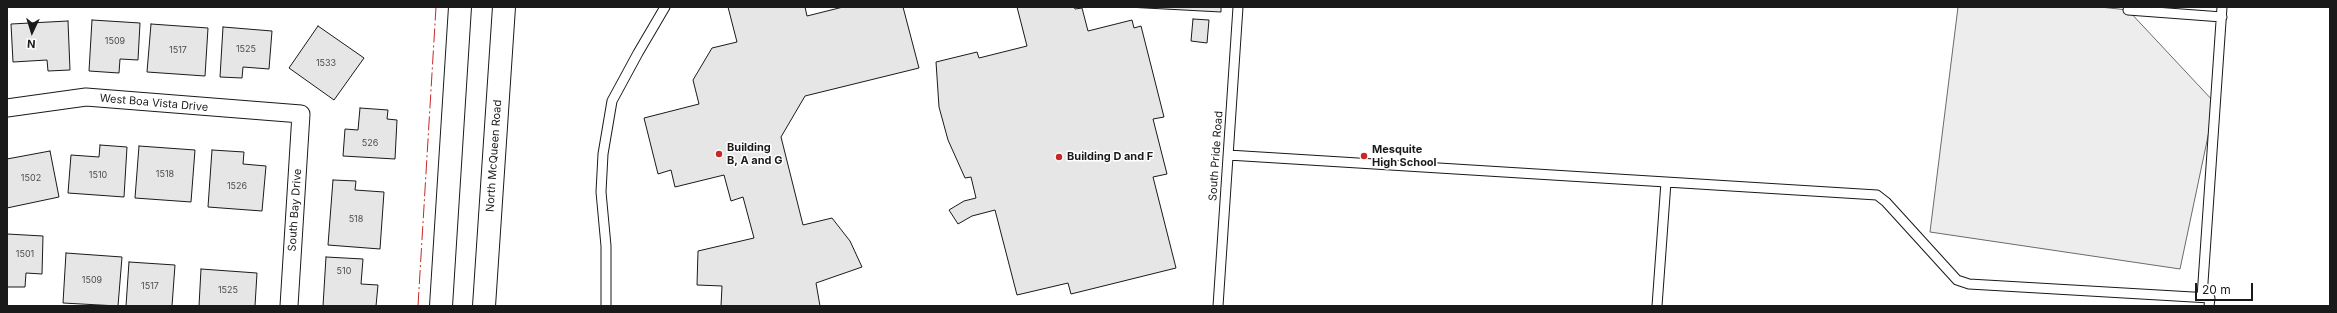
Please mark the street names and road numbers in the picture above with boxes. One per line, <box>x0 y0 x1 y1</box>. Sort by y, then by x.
street label: West Boa Vista Drive <box>99 92 209 114</box>
street label: North McQueen Road <box>483 99 505 213</box>
street label: South Pride Road <box>1206 111 1226 201</box>
street label: South Bay Drive <box>286 168 304 252</box>

